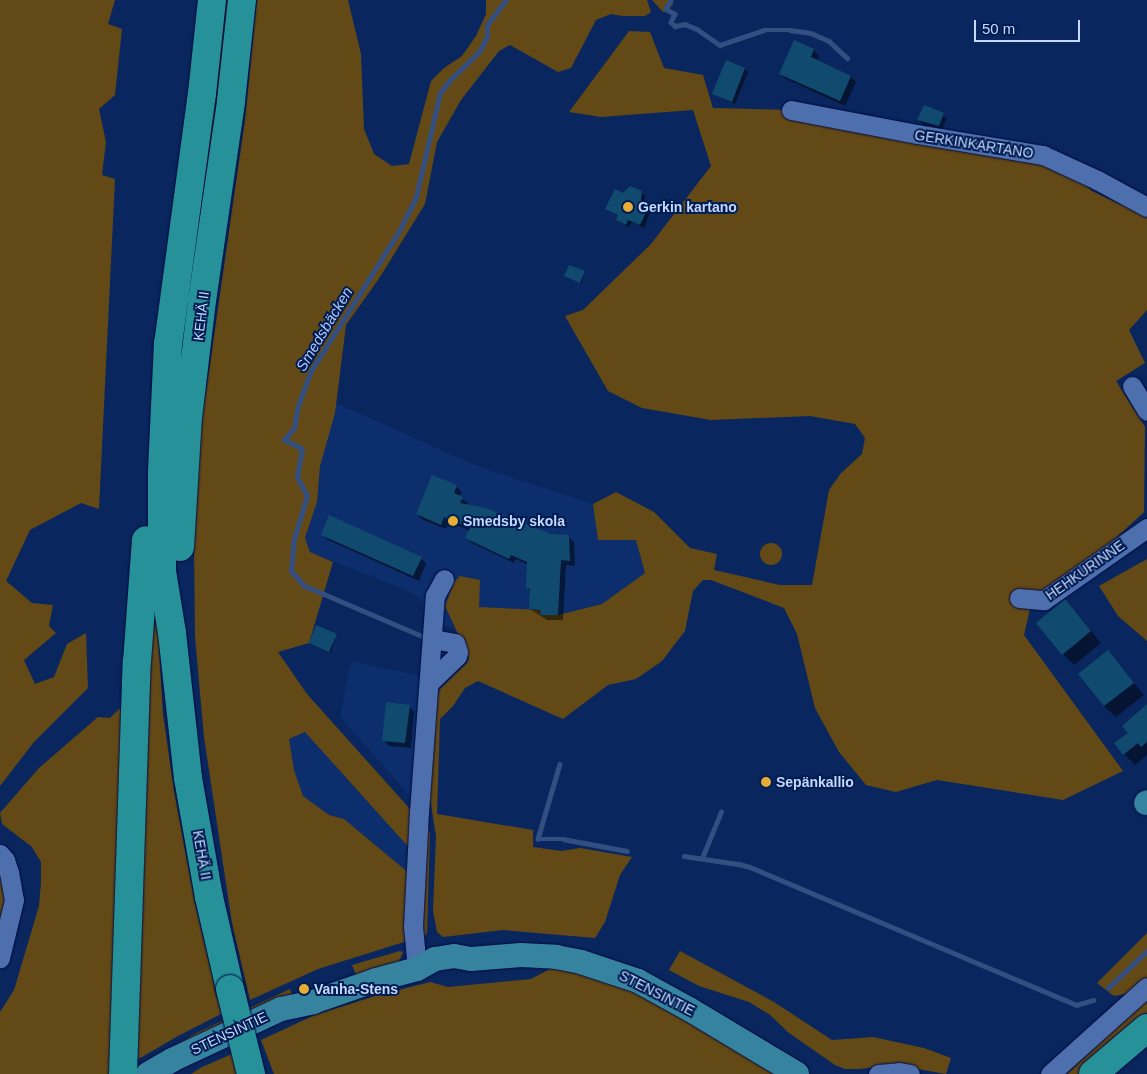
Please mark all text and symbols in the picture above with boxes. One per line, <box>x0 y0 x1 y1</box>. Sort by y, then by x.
scale bar <box>977 10 1083 42</box>
text: 50 m <box>982 20 1015 37</box>
street label: GERKINKARTANO <box>913 126 1035 162</box>
place label: Gerkin kartano <box>638 199 737 215</box>
marker: Gerkin kartano <box>622 201 634 213</box>
water label: Smedsbäcken <box>292 284 356 374</box>
street label: KEHÄ II <box>190 290 212 342</box>
place label: Smedsby skola <box>463 513 565 529</box>
marker: Smedsby skola <box>447 515 459 527</box>
street label: HEHKURINNE <box>1042 537 1128 603</box>
place label: Sepänkallio <box>776 774 854 790</box>
marker: Sepänkallio <box>760 776 772 788</box>
street label: KEHÄ II <box>189 829 215 881</box>
street label: STENSINTIE <box>616 967 698 1019</box>
place label: Vanha-Stens <box>314 981 398 997</box>
marker: Vanha-Stens <box>298 983 310 995</box>
street label: STENSINTIE <box>188 1008 270 1058</box>

